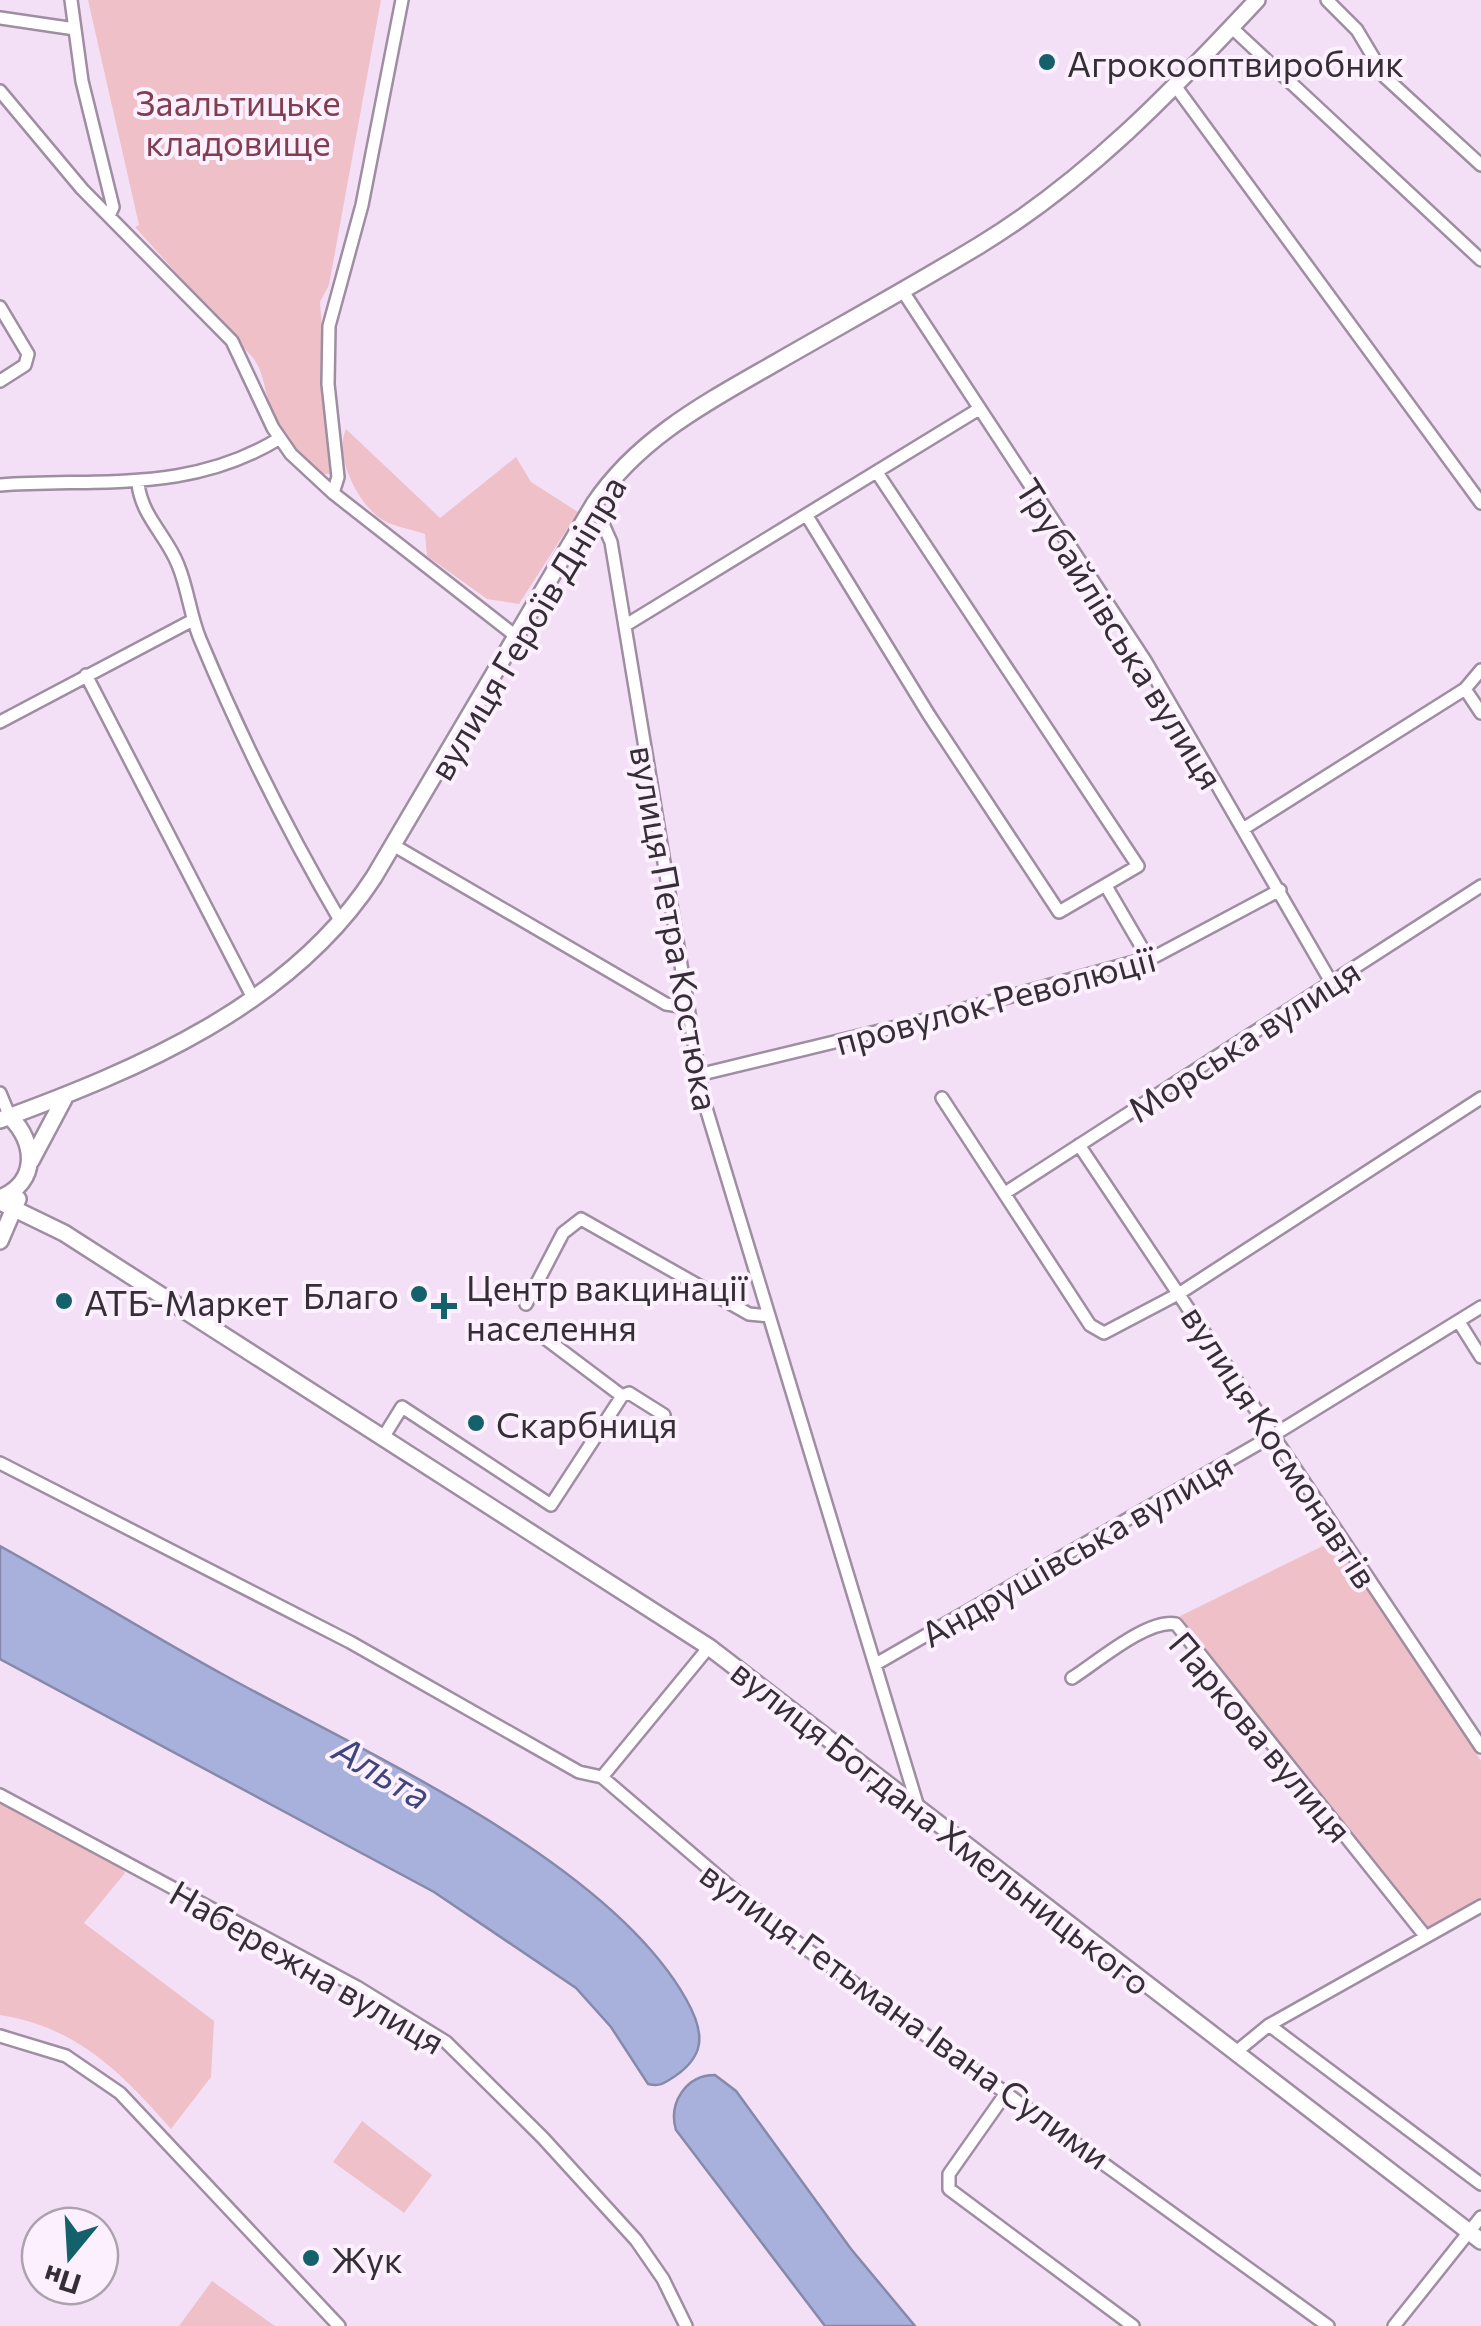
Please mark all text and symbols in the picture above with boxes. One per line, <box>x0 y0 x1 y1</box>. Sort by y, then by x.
place label: Агрокооптвиробник <box>1067 41 1404 84</box>
marker: Агрокооптвиробник <box>1036 51 1058 73</box>
park label: Заальтицьке кладовище <box>135 80 341 163</box>
street label: вулиця Героїв Дніпра <box>418 467 634 787</box>
street label: Трубайлівська вулиця <box>1008 470 1234 796</box>
street label: вулиця Петра Костюка <box>623 742 729 1114</box>
street label: провулок Революції <box>830 935 1161 1062</box>
street label: Морська вулиця <box>1119 948 1367 1130</box>
place label: Центр вакцинації населення <box>466 1265 748 1348</box>
place label: Благо <box>303 1273 399 1316</box>
place label: АТБ-Маркет <box>84 1280 289 1323</box>
marker: Благо <box>408 1283 430 1305</box>
marker: АТБ-Маркет <box>53 1290 75 1312</box>
marker: Центр вакцинації населення <box>431 1293 457 1319</box>
street label: вулиця Космонавтів <box>1174 1297 1388 1595</box>
place label: Скарбниця <box>496 1402 677 1445</box>
marker: Скарбниця <box>465 1412 487 1434</box>
street label: Андрушівська вулиця <box>913 1441 1239 1655</box>
street label: Паркова вулиця <box>1162 1622 1362 1850</box>
street label: вулиця Богдана Хмельницького <box>724 1649 1160 2003</box>
water label: Альта <box>325 1723 440 1818</box>
street label: вулиця Гетьмана Івана Сулими <box>693 1851 1119 2177</box>
street label: Набережна вулиця <box>163 1870 453 2062</box>
north arrow <box>20 2206 120 2306</box>
place label: Жук <box>331 2237 403 2280</box>
marker: Жук <box>300 2247 322 2269</box>
text: Пн <box>39 2259 85 2303</box>

